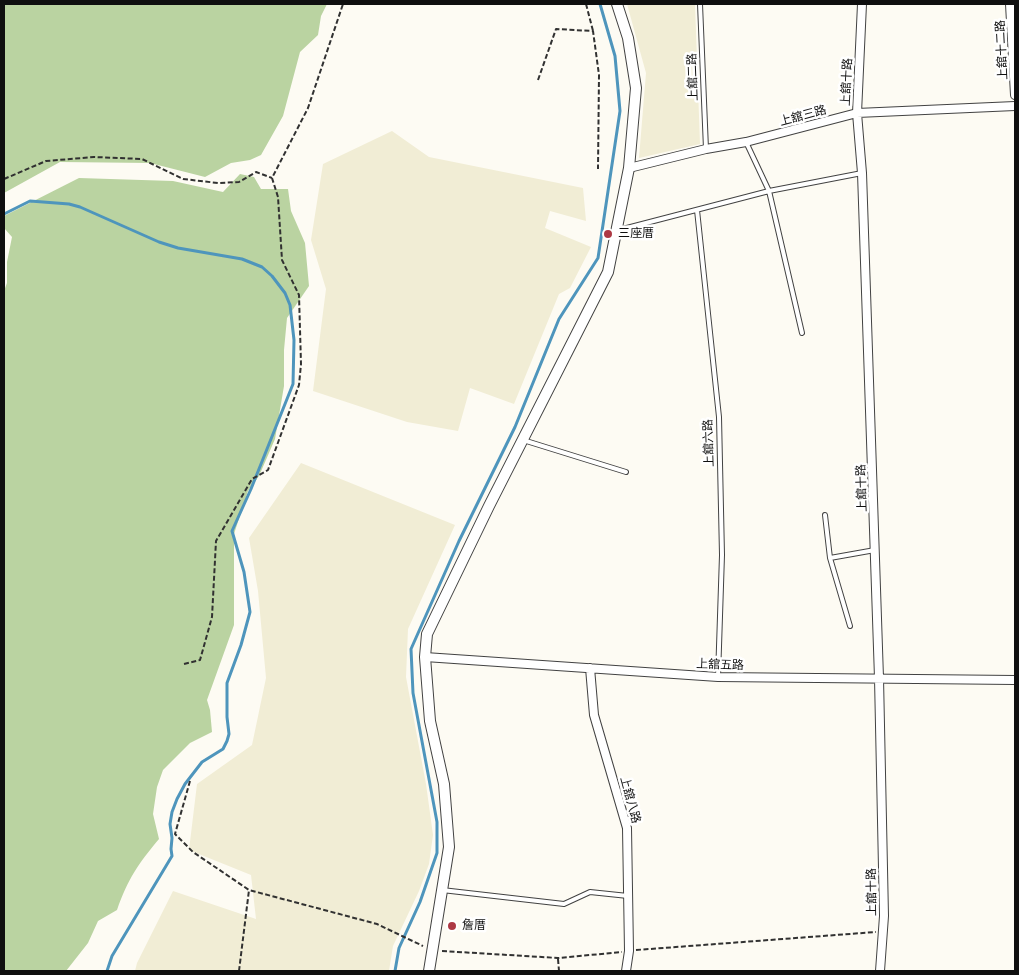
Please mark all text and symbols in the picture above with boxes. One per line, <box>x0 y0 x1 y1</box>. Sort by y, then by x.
street label: 上舘十二路 <box>993 20 1011 80</box>
street label: 上舘二路 <box>685 53 701 101</box>
street label: 上舘十路 <box>839 58 855 106</box>
street label: 上舘三路 <box>778 103 828 129</box>
place label: 三座厝 <box>618 227 654 241</box>
marker: 三座厝 <box>602 228 614 240</box>
street label: 上舘六路 <box>701 419 717 467</box>
street label: 上舘十路 <box>854 464 870 512</box>
street label: 上舘五路 <box>696 657 744 673</box>
street label: 上舘八路 <box>617 775 643 825</box>
street label: 上舘十路 <box>864 868 880 916</box>
place label: 詹厝 <box>462 919 486 933</box>
marker: 詹厝 <box>446 920 458 932</box>

